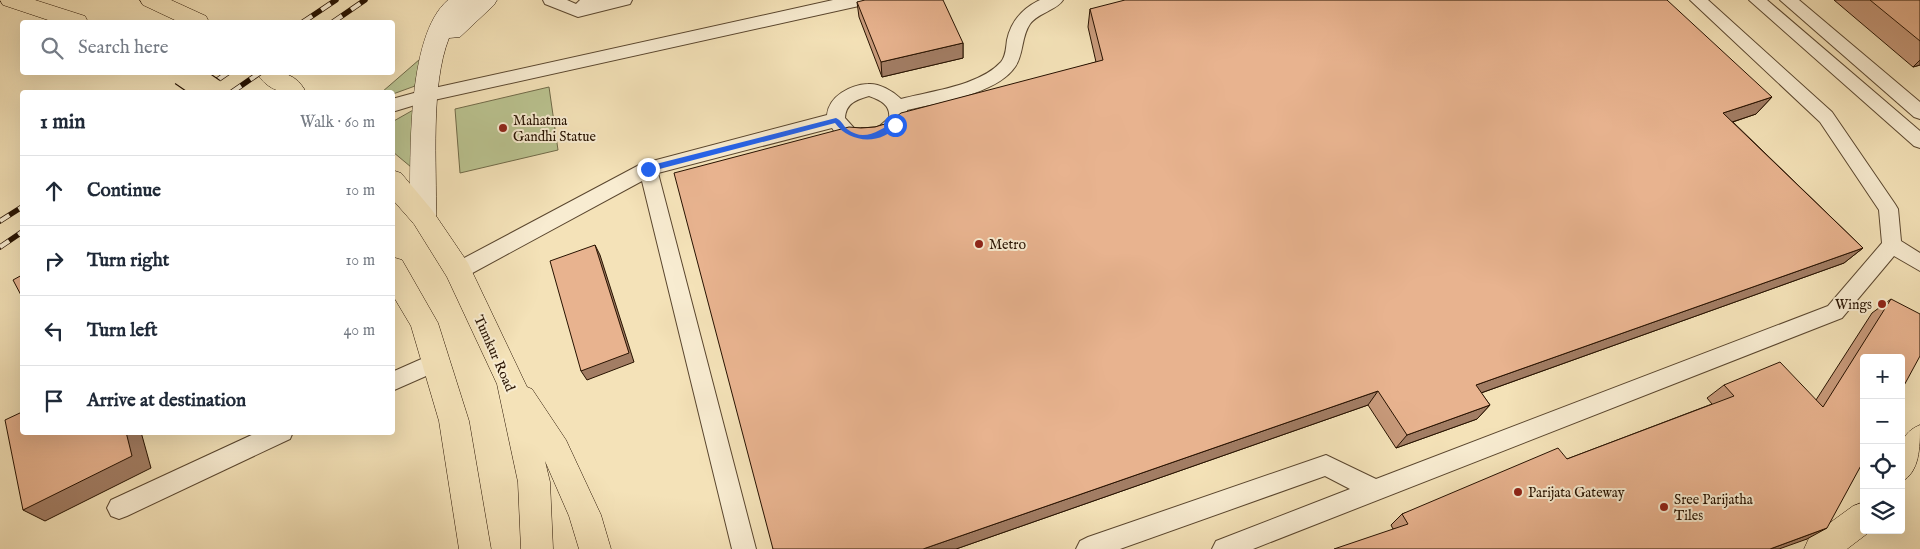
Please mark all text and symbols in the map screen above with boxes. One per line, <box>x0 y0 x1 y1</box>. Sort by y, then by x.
search box <box>20 20 395 75</box>
icon: search <box>38 34 66 62</box>
text: Search here <box>78 36 169 60</box>
text: 1 min <box>40 109 85 136</box>
place label: Mahatma Gandhi Statue <box>513 112 596 146</box>
text: Walk · 60 m <box>300 113 375 133</box>
route start <box>884 114 907 137</box>
marker: Mahatma Gandhi Statue <box>497 122 509 134</box>
route end <box>637 158 660 181</box>
icon: ahead <box>40 177 68 205</box>
text: Continue <box>87 179 161 203</box>
text: 10 m <box>345 181 375 201</box>
place label: Metro <box>989 236 1026 254</box>
marker: Metro <box>973 238 985 250</box>
icon: right <box>40 247 68 275</box>
text: Turn right <box>87 249 169 273</box>
text: 10 m <box>345 251 375 271</box>
place label: Wings <box>1835 296 1872 314</box>
marker: Wings <box>1876 298 1888 310</box>
street label: Tumkur Road <box>469 312 519 395</box>
icon: left <box>40 317 68 345</box>
text: Turn left <box>87 319 158 343</box>
text: 40 m <box>343 321 375 341</box>
map controls <box>1860 354 1905 534</box>
button: + <box>1860 354 1905 399</box>
icon: arrive <box>40 387 68 415</box>
text: Arrive at destination <box>87 389 246 413</box>
button: − <box>1860 399 1905 444</box>
button: locate <box>1860 444 1905 489</box>
place label: Parijata Gateway <box>1528 484 1625 502</box>
marker: Parijata Gateway <box>1512 486 1524 498</box>
button: layers <box>1860 489 1905 534</box>
place label: Sree Parijatha Tiles <box>1674 491 1754 525</box>
marker: Sree Parijatha Tiles <box>1658 501 1670 513</box>

